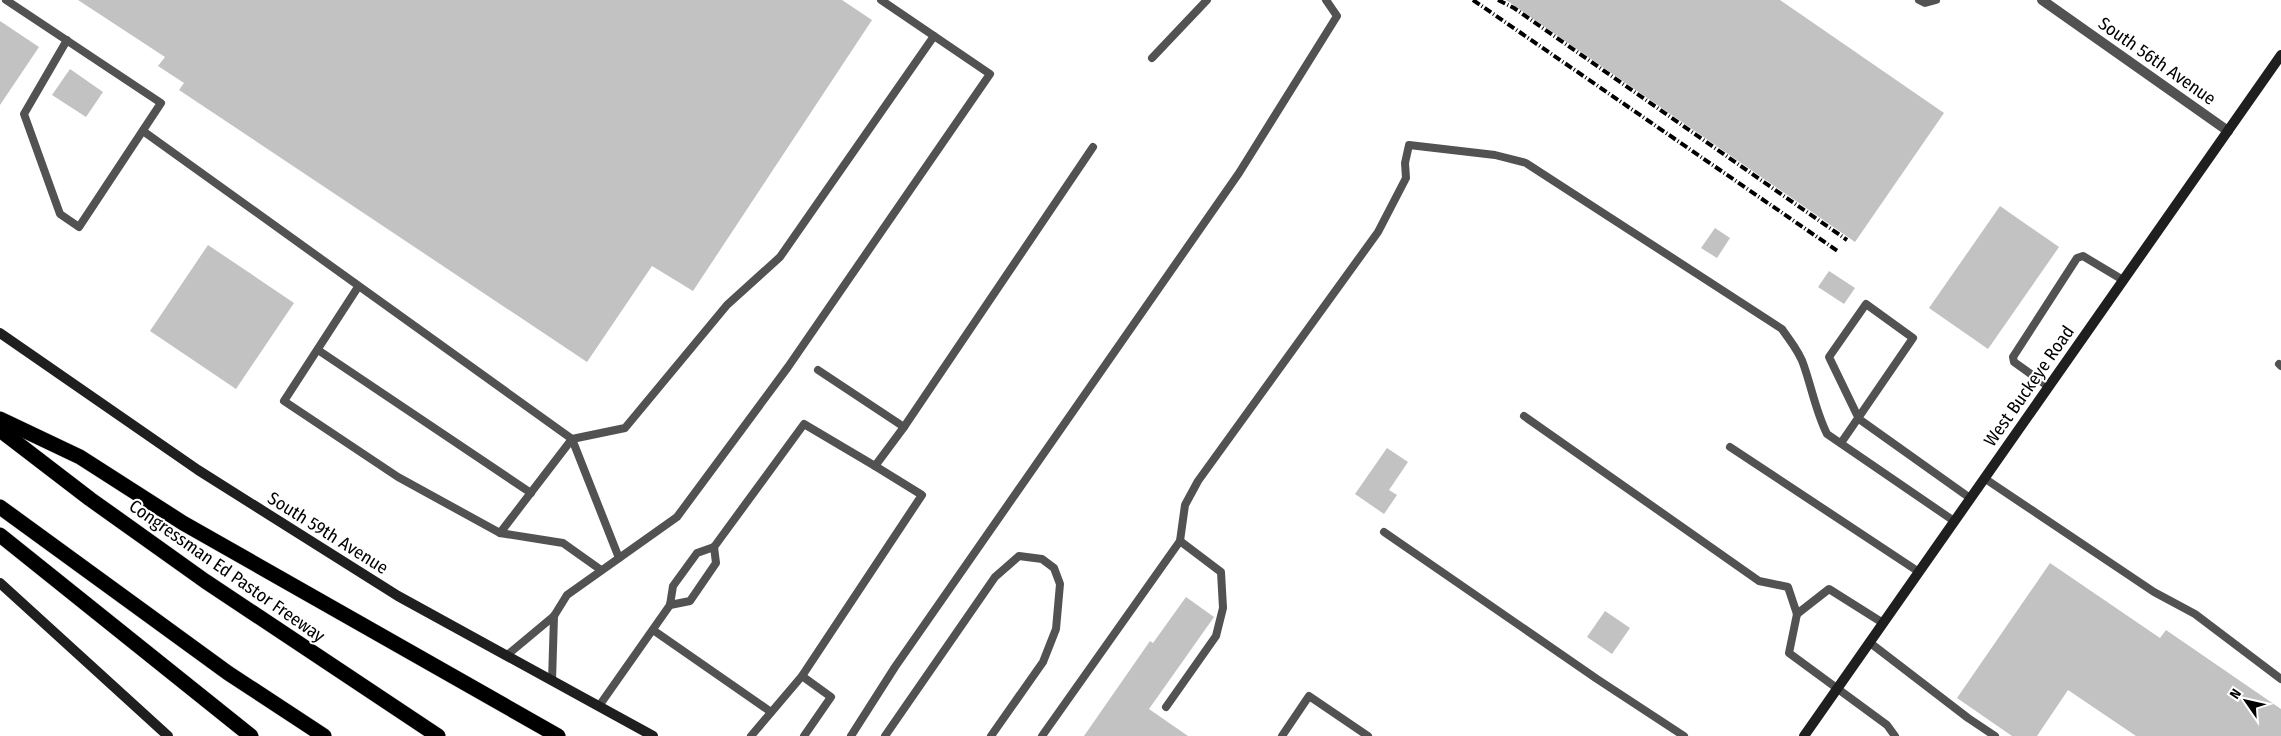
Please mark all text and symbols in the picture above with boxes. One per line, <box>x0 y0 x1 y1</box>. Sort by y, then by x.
street label: South 56th Avenue <box>2094 12 2220 110</box>
street label: West Buckeye Road <box>1979 321 2079 451</box>
street label: South 59th Avenue <box>264 487 392 579</box>
street label: Congressman Ed Pastor Freeway <box>125 495 329 647</box>
north arrow <box>2221 676 2271 726</box>
text: N <box>2226 686 2245 702</box>

